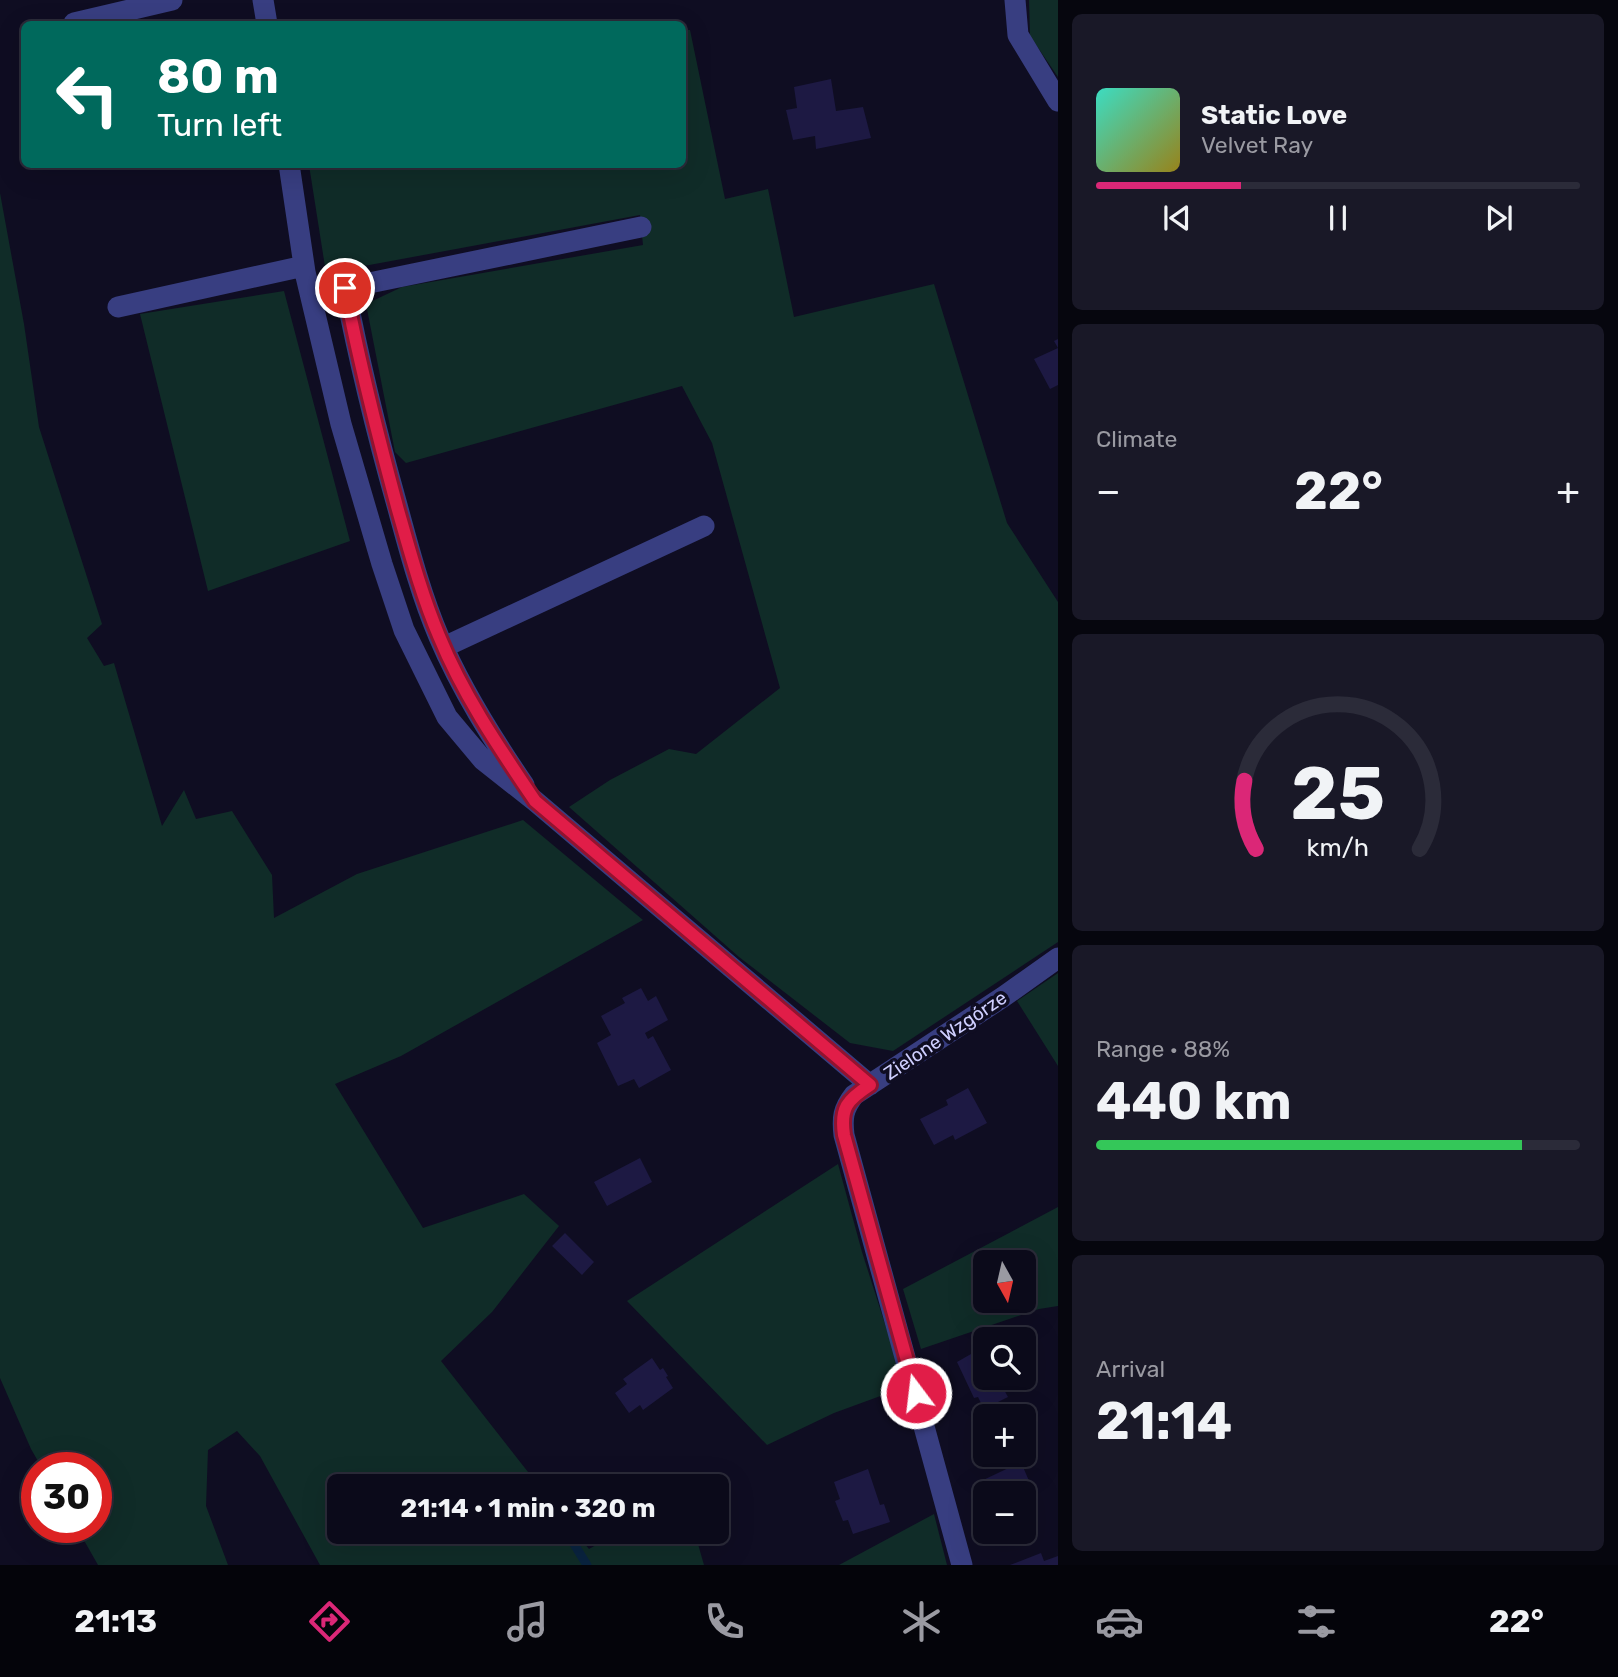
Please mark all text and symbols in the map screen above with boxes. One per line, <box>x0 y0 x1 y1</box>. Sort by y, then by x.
text: 80 m <box>157 47 279 105</box>
icon: left <box>42 49 133 140</box>
text: Static Love <box>1201 100 1347 131</box>
text: Turn left <box>157 106 282 144</box>
text: Velvet Ray <box>1201 131 1313 159</box>
icon: previous <box>1158 199 1196 237</box>
icon: pause <box>1319 199 1357 237</box>
icon: next <box>1480 199 1518 237</box>
pin <box>315 258 375 318</box>
icon: arrive <box>326 269 364 307</box>
text: Climate <box>1096 425 1177 453</box>
text: 22° <box>1294 460 1383 522</box>
text: − <box>1096 468 1121 514</box>
text: + <box>1556 468 1580 514</box>
text: 25 <box>1291 751 1385 837</box>
text: km/h <box>1307 832 1369 861</box>
street label: Zielone Wzgórze <box>880 986 1011 1085</box>
text: Range · 88% <box>1096 1035 1230 1063</box>
text: 440 km <box>1096 1070 1292 1132</box>
north arrow <box>973 1250 1036 1312</box>
map controls <box>973 1250 1036 1544</box>
button: search <box>973 1327 1036 1390</box>
text: Arrival <box>1096 1355 1165 1383</box>
position arrow <box>879 1356 953 1430</box>
text: 21:14 <box>1096 1390 1232 1452</box>
button: + <box>973 1404 1036 1467</box>
speed limit sign: 30 <box>21 1452 112 1543</box>
button: − <box>973 1481 1036 1544</box>
text: 21:14 · 1 min · 320 m <box>401 1493 655 1524</box>
icon: directions <box>305 1597 354 1646</box>
icon: music <box>503 1597 552 1646</box>
icon: phone <box>700 1597 749 1646</box>
icon: climate <box>897 1597 946 1646</box>
icon: car <box>1095 1597 1144 1646</box>
icon: filters <box>1292 1597 1341 1646</box>
text: 21:13 <box>74 1602 157 1640</box>
text: 22° <box>1489 1602 1544 1640</box>

